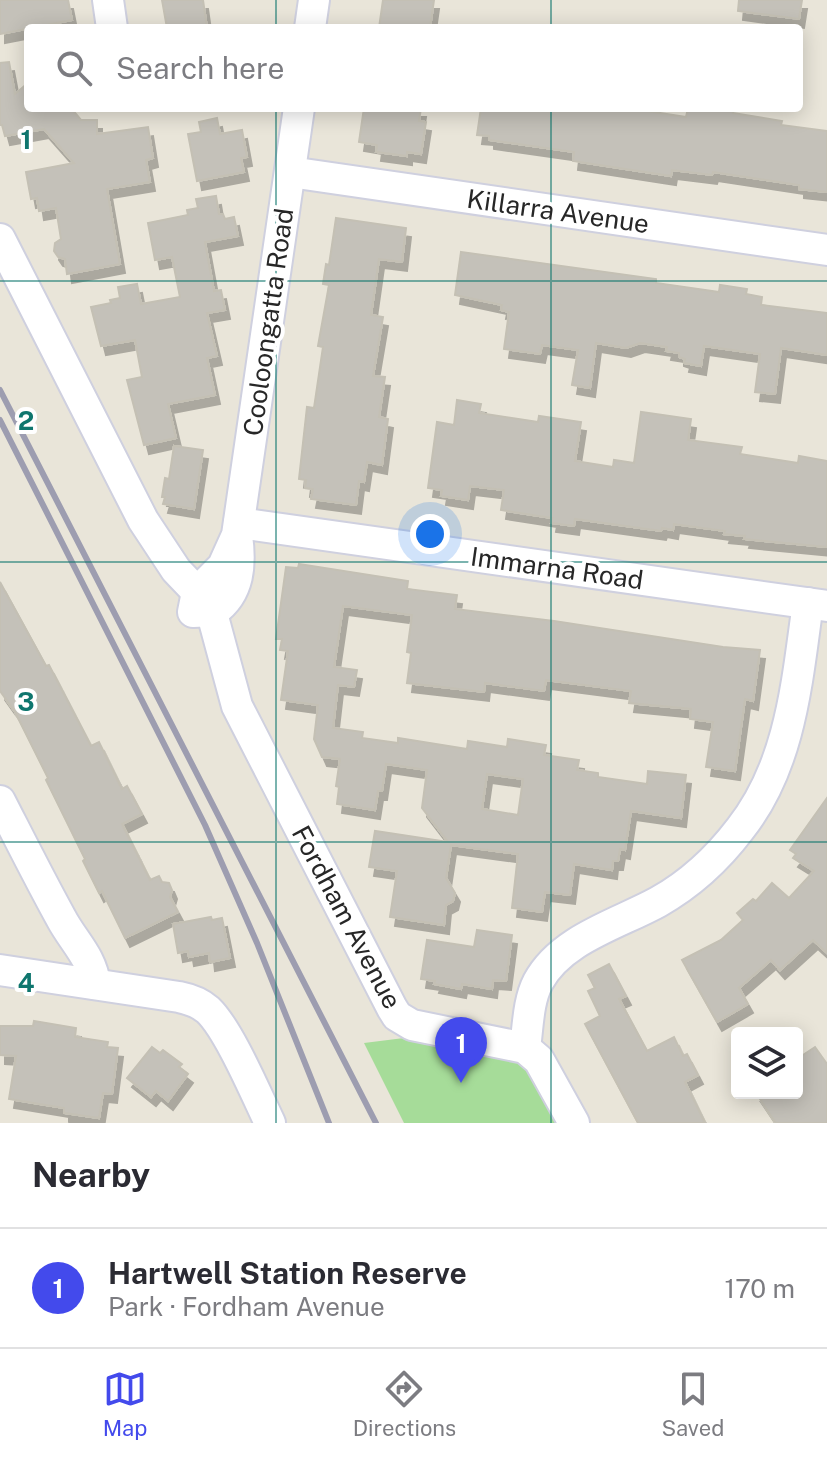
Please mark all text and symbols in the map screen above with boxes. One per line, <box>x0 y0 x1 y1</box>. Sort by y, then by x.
search box <box>24 24 803 112</box>
icon: search <box>52 46 96 90</box>
text: Search here <box>116 50 284 86</box>
text: 1 <box>20 124 32 155</box>
street label: Killarra Avenue <box>465 183 651 239</box>
street label: Cooloongatta Road <box>237 206 299 438</box>
text: 2 <box>18 405 34 436</box>
your location <box>410 514 450 554</box>
street label: Immarna Road <box>469 541 645 595</box>
text: 3 <box>17 686 35 717</box>
street label: Fordham Avenue <box>286 820 408 1014</box>
text: 4 <box>17 967 35 998</box>
pin: 1 <box>435 1017 487 1083</box>
map controls <box>731 1027 803 1099</box>
button: layers <box>731 1027 803 1099</box>
text: Nearby <box>32 1155 150 1195</box>
text: Hartwell Station Reserve <box>108 1255 467 1291</box>
text: 1 <box>52 1273 64 1304</box>
text: 170 m <box>725 1273 795 1304</box>
text: Park · Fordham Avenue <box>108 1291 385 1322</box>
tab: Map <box>103 1367 147 1441</box>
tab: Directions <box>353 1367 456 1441</box>
tab: Saved <box>661 1367 724 1441</box>

